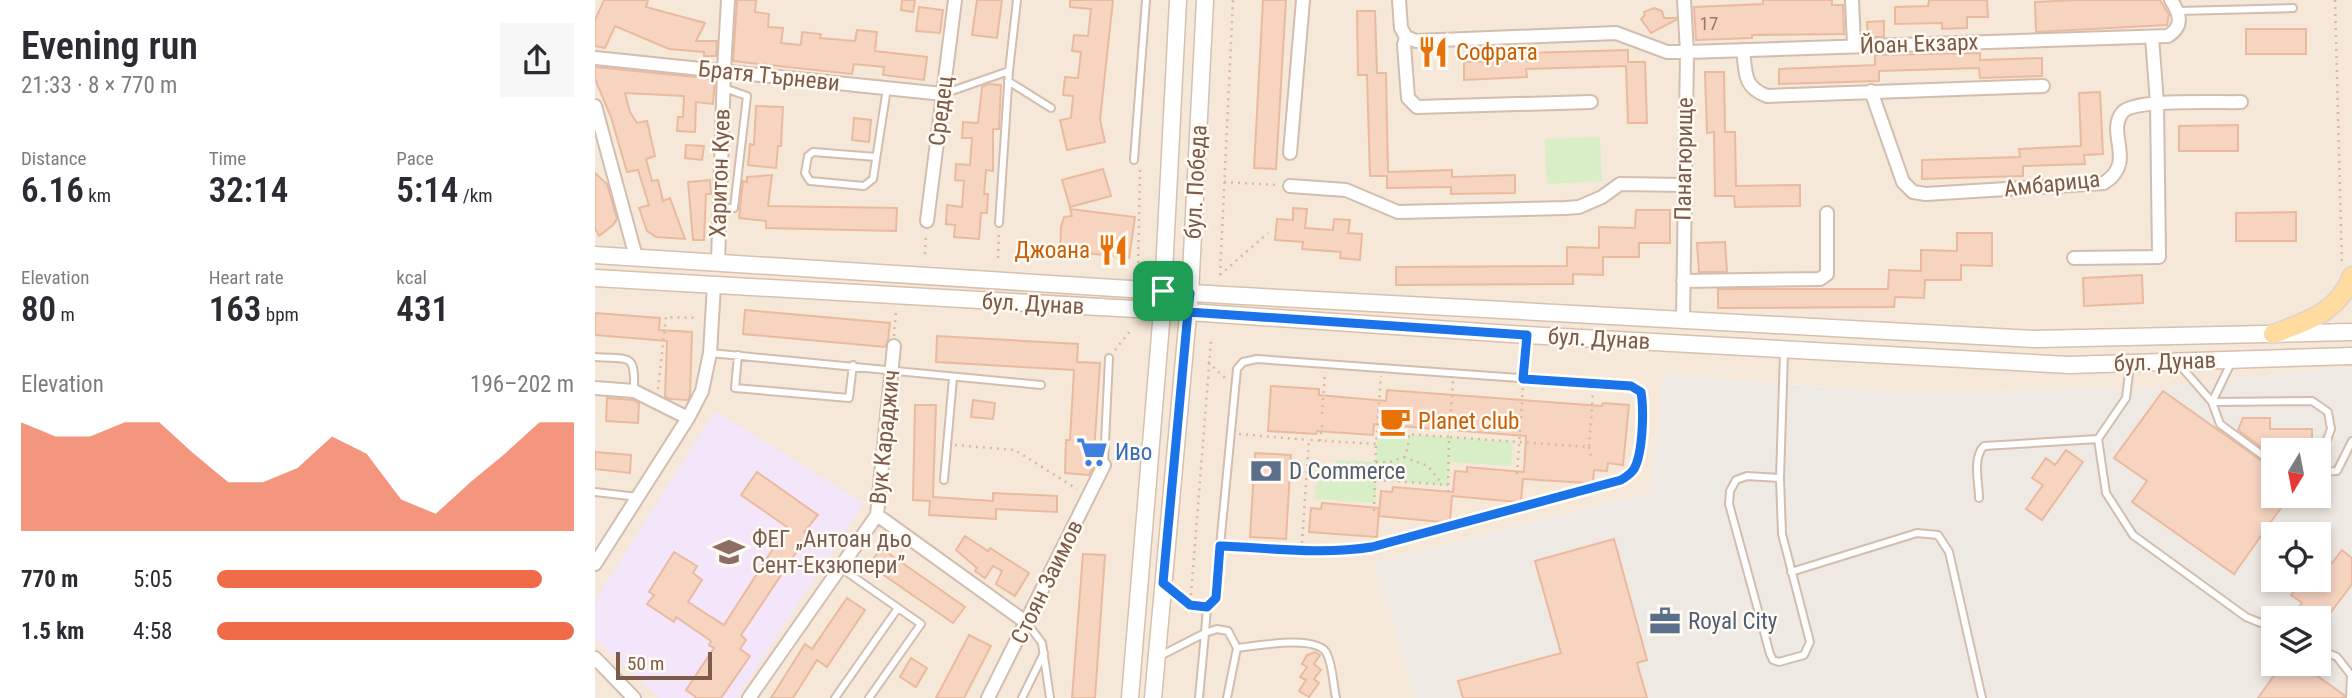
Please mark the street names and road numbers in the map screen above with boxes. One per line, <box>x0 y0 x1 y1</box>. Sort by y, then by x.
street label: Йоан Екзарх <box>1859 27 1979 60</box>
street label: Братя Търневи <box>697 55 841 97</box>
street label: Средец <box>923 74 959 148</box>
street label: Панагюрище <box>1669 97 1699 221</box>
street label: Харитон Куев <box>704 108 736 238</box>
street label: бул. Победа <box>1180 124 1212 240</box>
street label: Амбарица <box>2003 166 2101 202</box>
street label: бул. Дунав <box>981 288 1085 320</box>
street label: бул. Дунав <box>1547 323 1651 355</box>
street label: бул. Дунав <box>2113 347 2217 377</box>
street label: Вук Караджич <box>865 368 905 506</box>
street label: Стоян Заимов <box>1005 516 1089 648</box>

